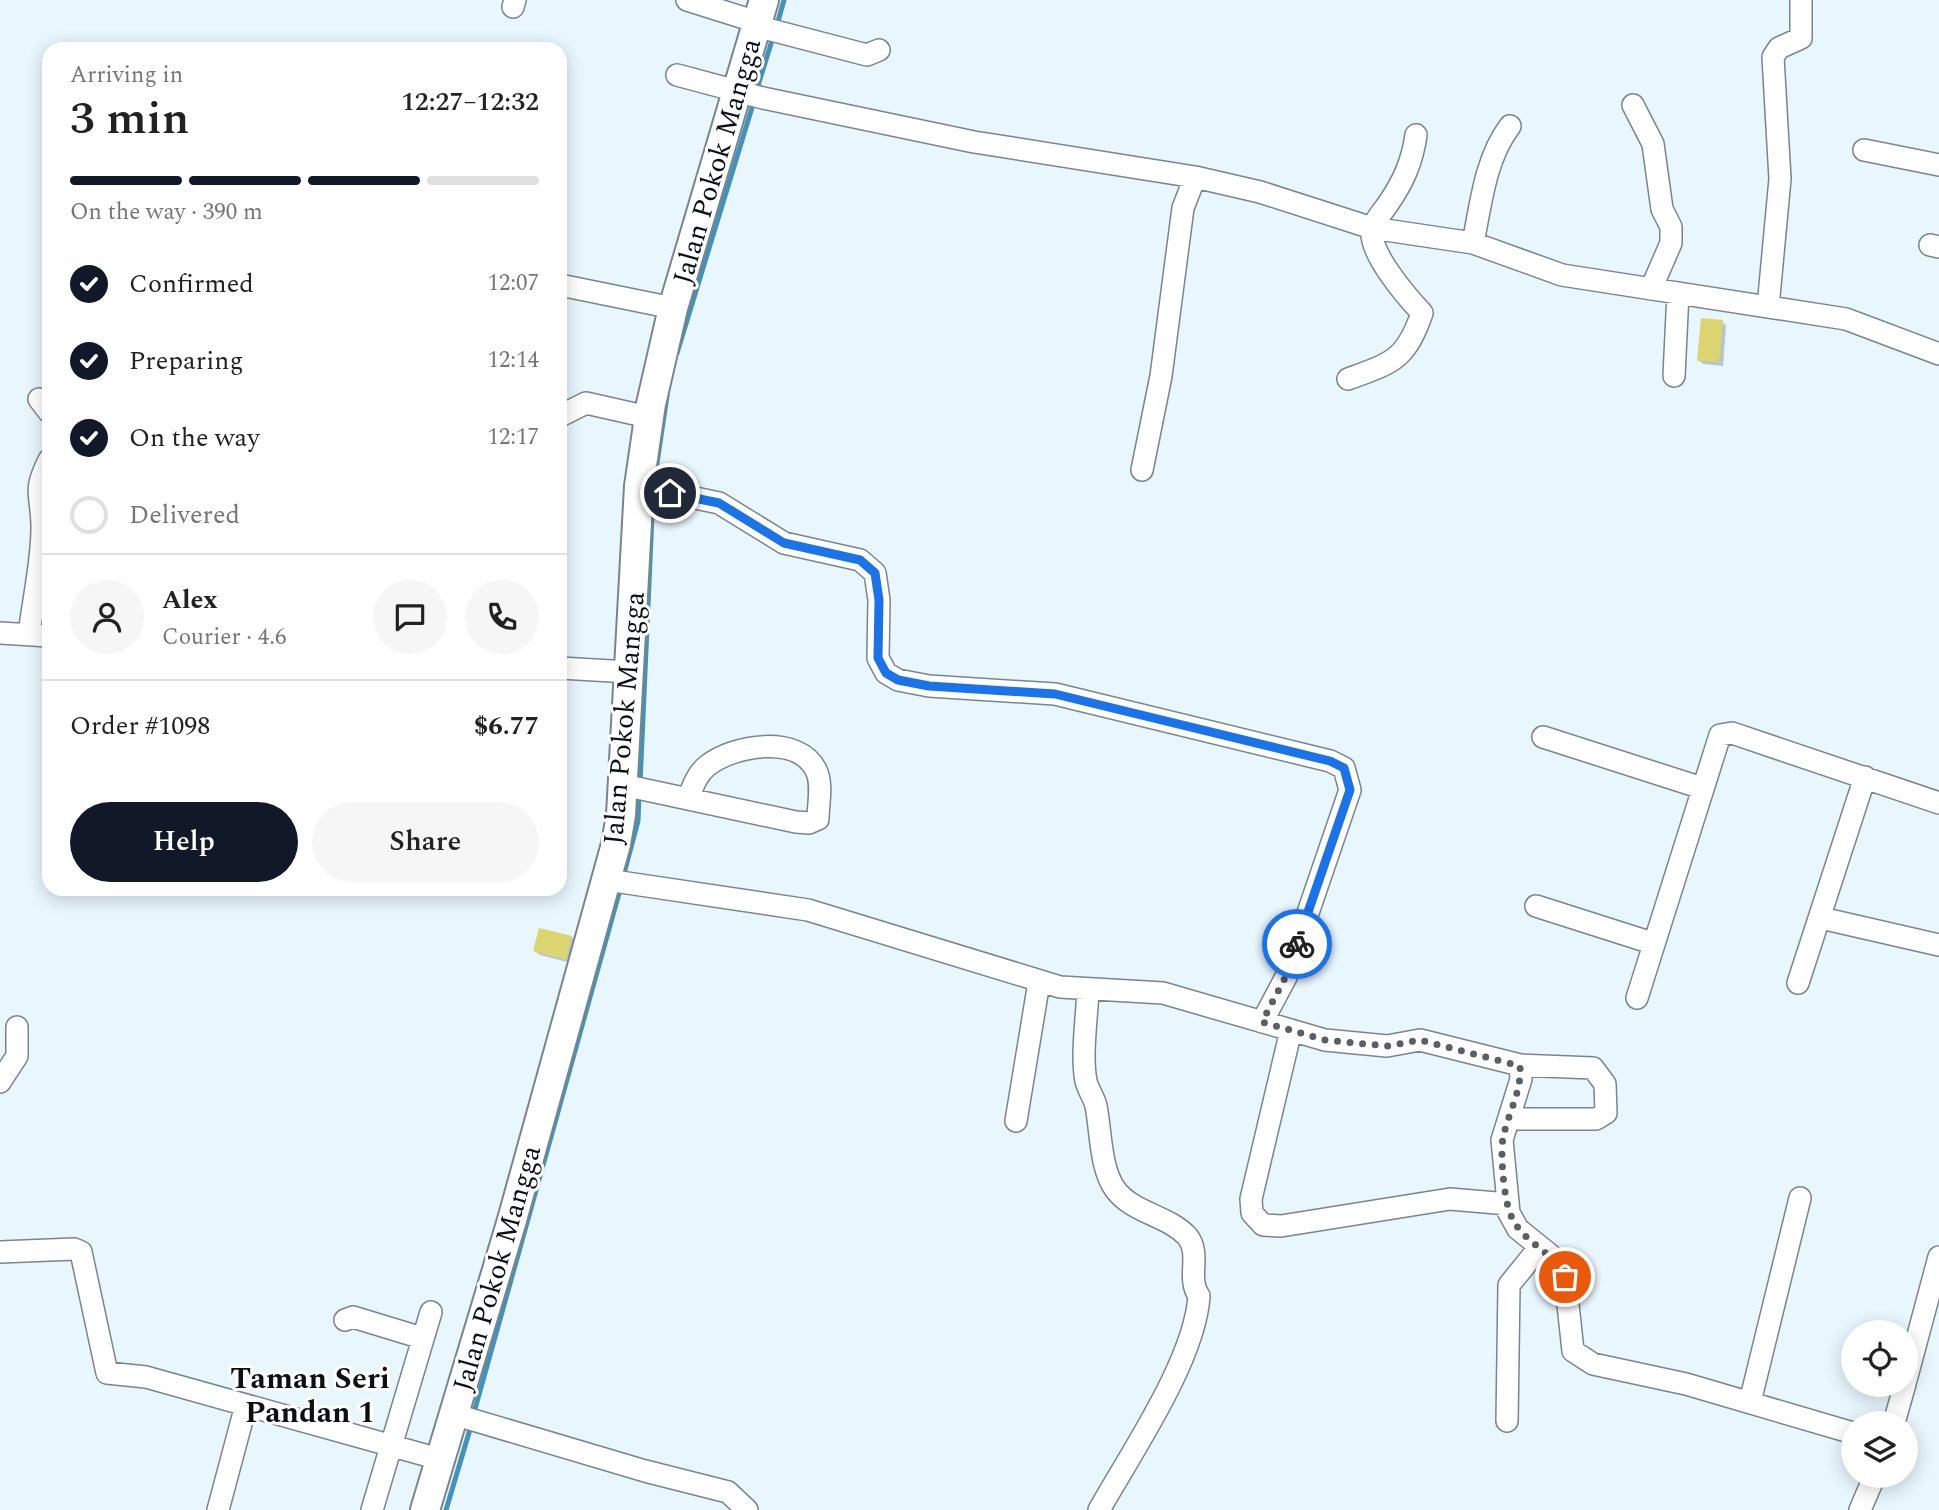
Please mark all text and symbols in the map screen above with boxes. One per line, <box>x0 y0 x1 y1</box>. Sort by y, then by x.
street label: Jalan Pokok Mangga <box>662 33 773 290</box>
text: Arriving in <box>70 58 183 93</box>
text: 12:27–12:32 <box>401 82 539 122</box>
text: 3 min <box>70 84 189 154</box>
text: On the way · 390 m <box>70 195 263 230</box>
text: Confirmed <box>129 264 254 304</box>
icon: check <box>70 265 108 303</box>
text: 12:07 <box>487 266 539 301</box>
text: Preparing <box>129 341 243 381</box>
icon: check <box>70 342 108 380</box>
text: 12:14 <box>487 343 539 378</box>
text: On the way <box>129 418 260 458</box>
icon: check <box>70 419 108 457</box>
text: 12:17 <box>487 420 539 455</box>
pin <box>640 463 700 523</box>
icon: home <box>651 474 689 512</box>
text: Delivered <box>129 495 240 535</box>
button: person <box>70 580 144 654</box>
text: Alex <box>162 580 217 620</box>
button: chat <box>373 580 447 654</box>
button: phone <box>465 580 539 654</box>
street label: Jalan Pokok Mangga <box>592 589 657 847</box>
text: Courier · 4.6 <box>162 620 287 655</box>
text: Order #1098 <box>70 706 210 746</box>
text: $6.77 <box>474 706 539 746</box>
button: Help <box>70 802 298 882</box>
button: Share <box>312 802 539 882</box>
courier <box>1262 909 1332 979</box>
icon: bike <box>1278 925 1316 963</box>
street label: Jalan Pokok Mangga <box>442 1140 553 1397</box>
pin <box>1535 1247 1595 1307</box>
icon: bag <box>1546 1258 1584 1296</box>
map controls <box>1841 1320 1918 1488</box>
button: locate <box>1841 1320 1918 1397</box>
district label: Taman Seri Pandan 1 <box>230 1356 390 1436</box>
button: layers <box>1841 1411 1918 1488</box>

